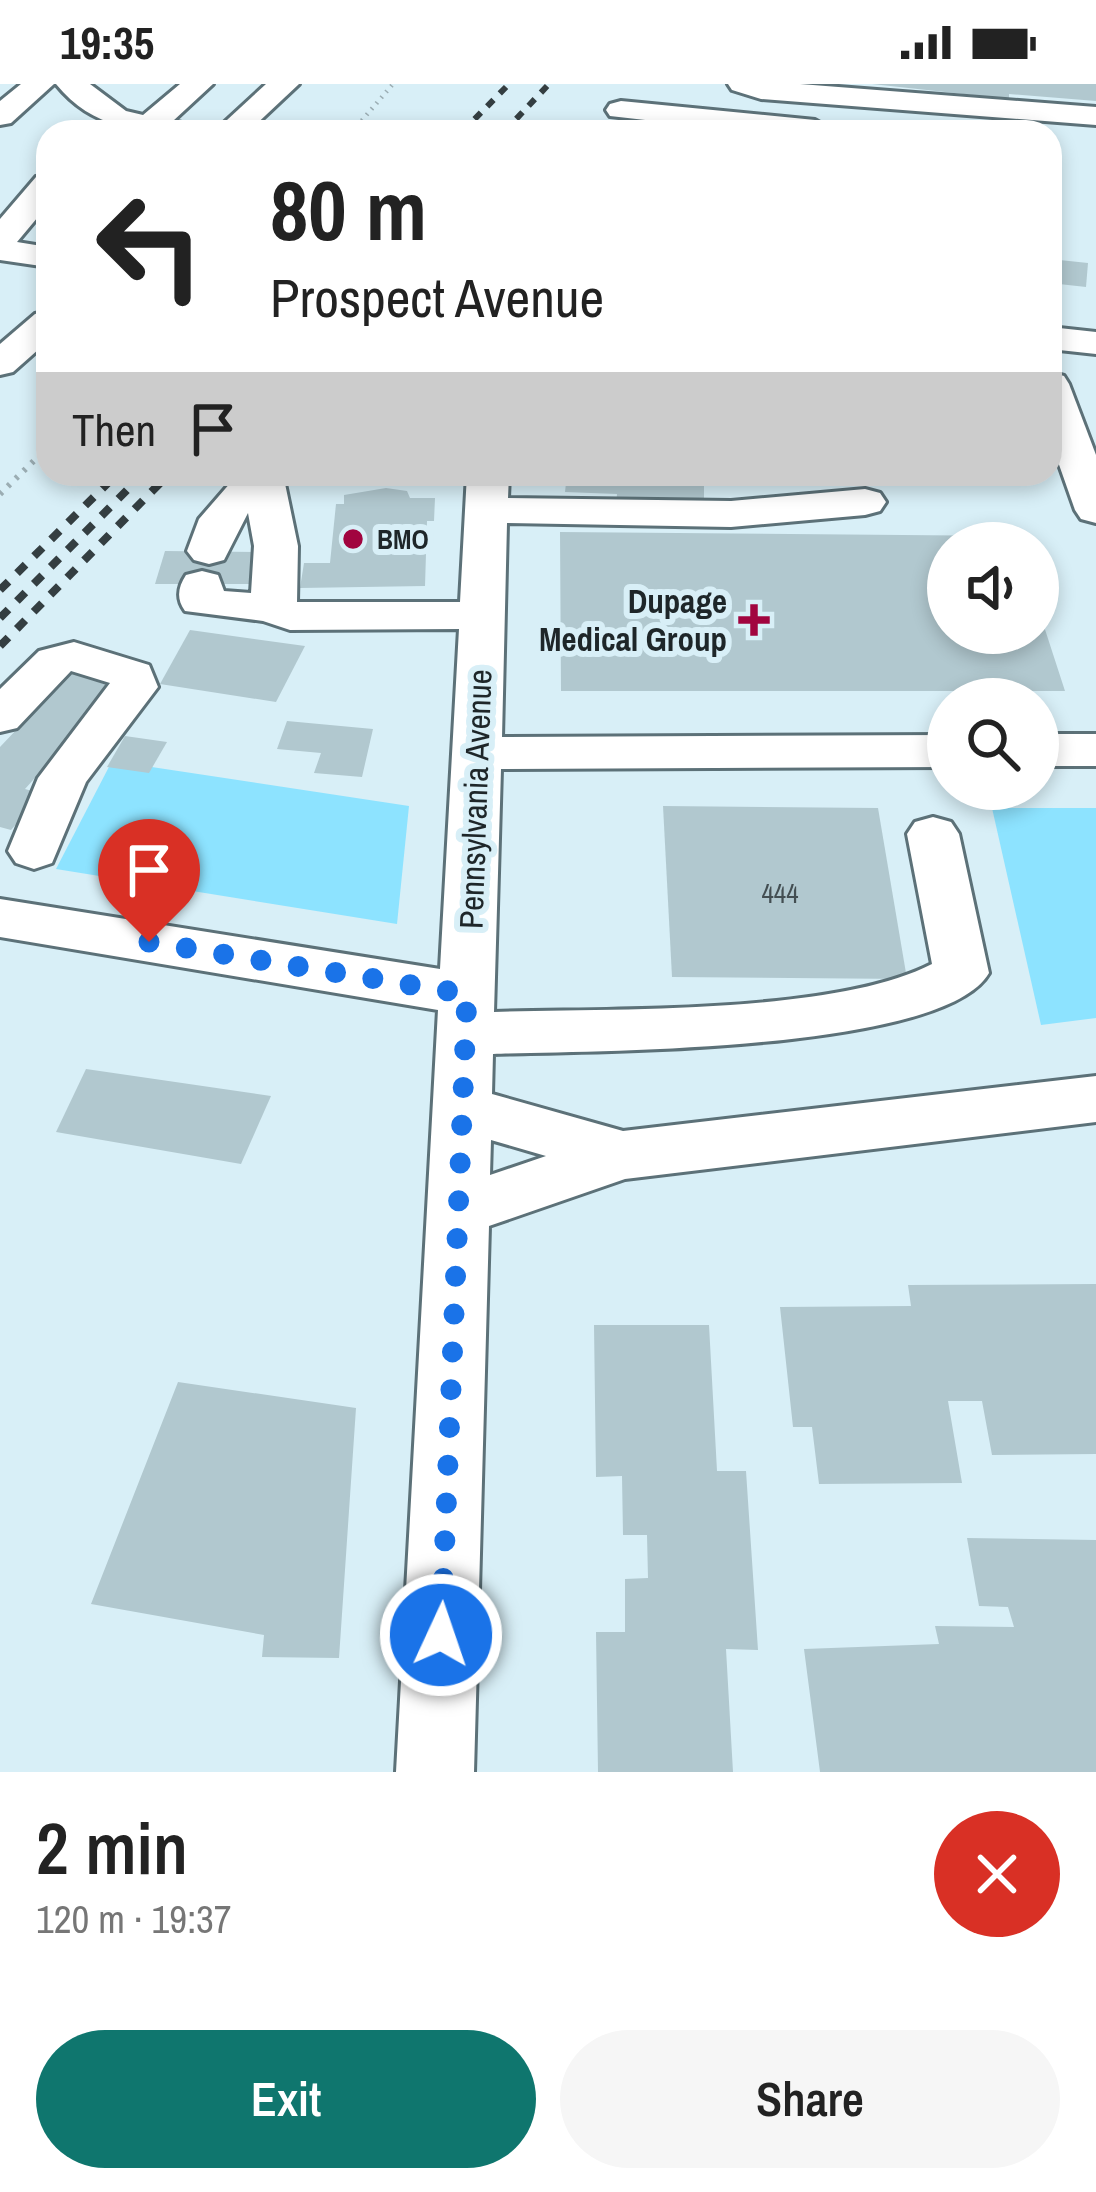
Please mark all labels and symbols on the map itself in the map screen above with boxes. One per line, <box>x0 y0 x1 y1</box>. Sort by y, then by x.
place label: BMO <box>377 521 429 557</box>
marker: BMO <box>340 526 366 552</box>
place label: Dupage Medical Group <box>539 579 727 661</box>
marker: Dupage Medical Group <box>738 604 770 636</box>
street label: Pennsylvania Avenue <box>448 668 502 930</box>
pin <box>98 819 200 942</box>
house number: 444 <box>762 875 798 911</box>
position arrow <box>378 1572 504 1698</box>

